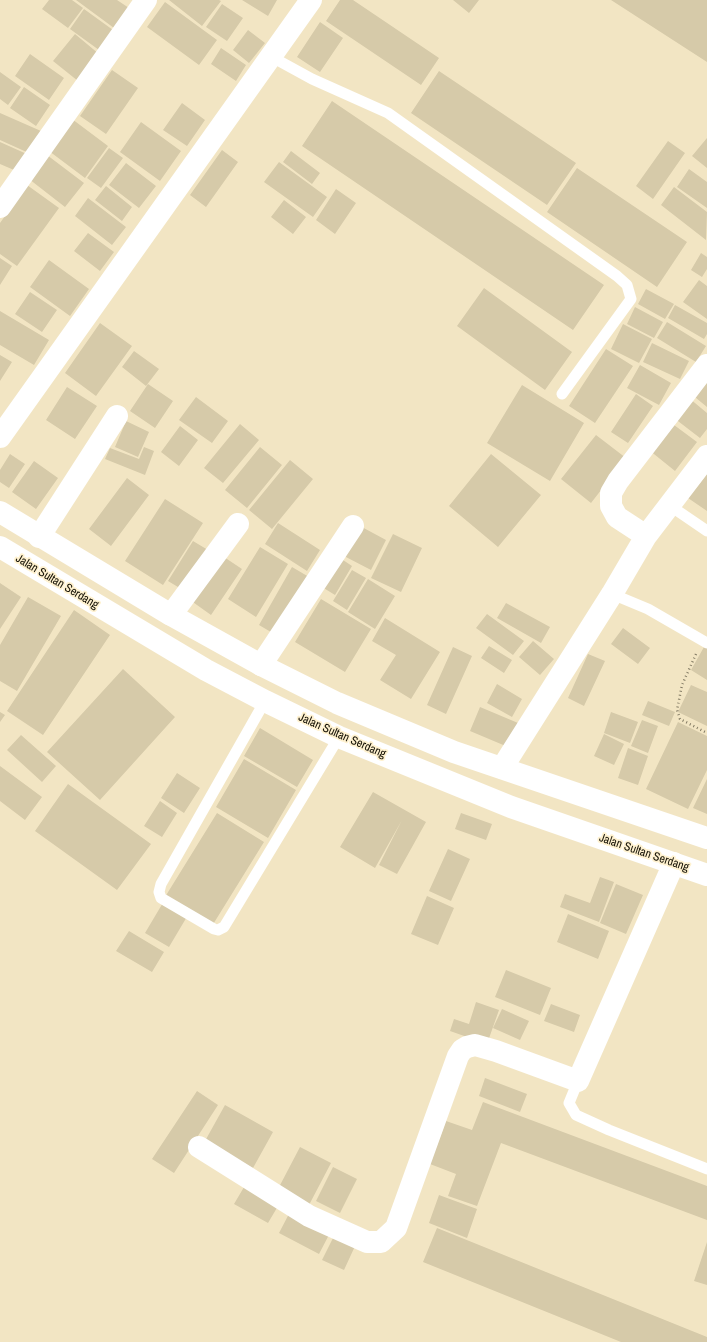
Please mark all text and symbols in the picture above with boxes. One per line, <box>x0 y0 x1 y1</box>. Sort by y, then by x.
street label: Jalan Sultan Serdang <box>13 552 101 612</box>
street label: Jalan Sultan Serdang <box>296 710 388 762</box>
street label: Jalan Sultan Serdang <box>597 831 691 875</box>

